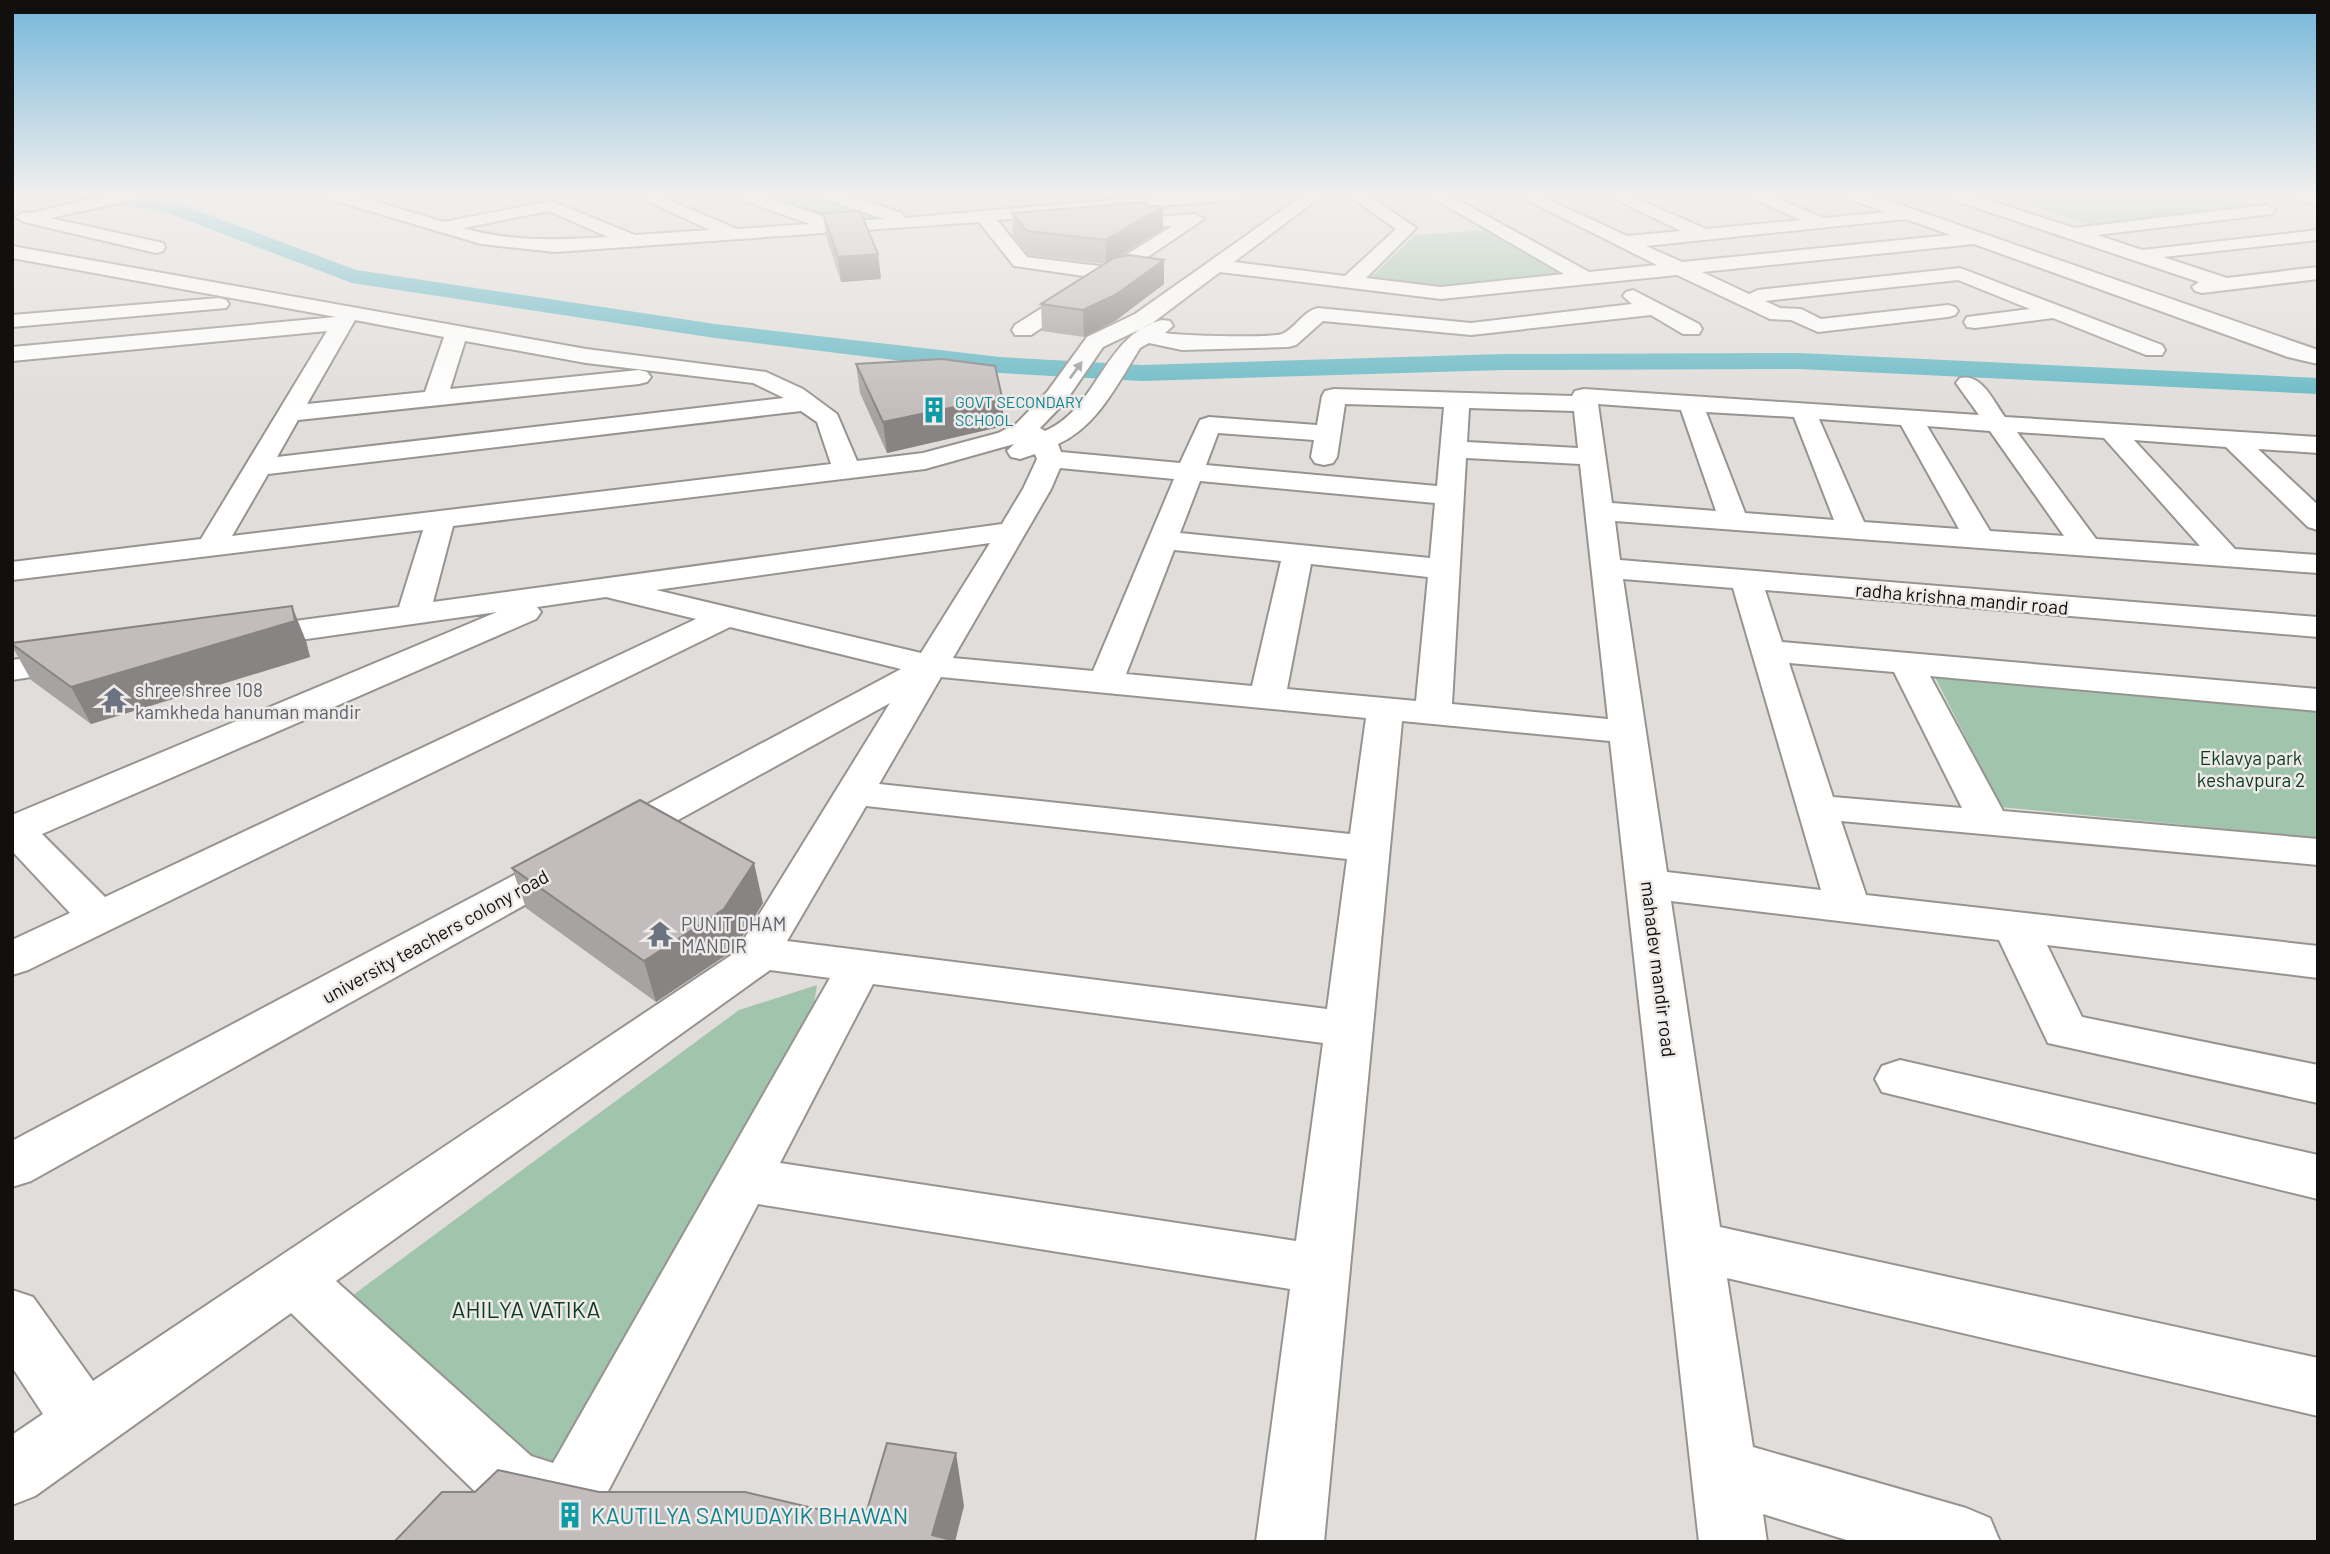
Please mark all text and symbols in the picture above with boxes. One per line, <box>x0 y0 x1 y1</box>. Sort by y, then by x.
one-way arrow <box>1069 361 1083 379</box>
place label: GOVT SECONDARY SCHOOL <box>955 392 1084 429</box>
building icon: GOVT SECONDARY SCHOOL <box>919 395 949 425</box>
street label: radha krishna mandir road <box>1854 577 2070 619</box>
place label: shree shree 108 kamkheda hanuman mandir <box>135 678 361 723</box>
temple icon: shree shree 108 kamkheda hanuman mandir <box>99 685 129 715</box>
park label: Eklavya park keshavpura 2 <box>2197 746 2305 791</box>
street label: university teachers colony road <box>318 864 552 1008</box>
street label: mahadev mandir road <box>1637 880 1681 1058</box>
place label: PUNIT DHAM MANDIR <box>681 912 786 957</box>
temple icon: PUNIT DHAM MANDIR <box>645 919 675 949</box>
park label: AHILYA VATIKA <box>452 1295 600 1323</box>
building icon: KAUTILYA SAMUDAYIK BHAWAN <box>555 1500 585 1530</box>
place label: KAUTILYA SAMUDAYIK BHAWAN <box>591 1501 908 1529</box>

